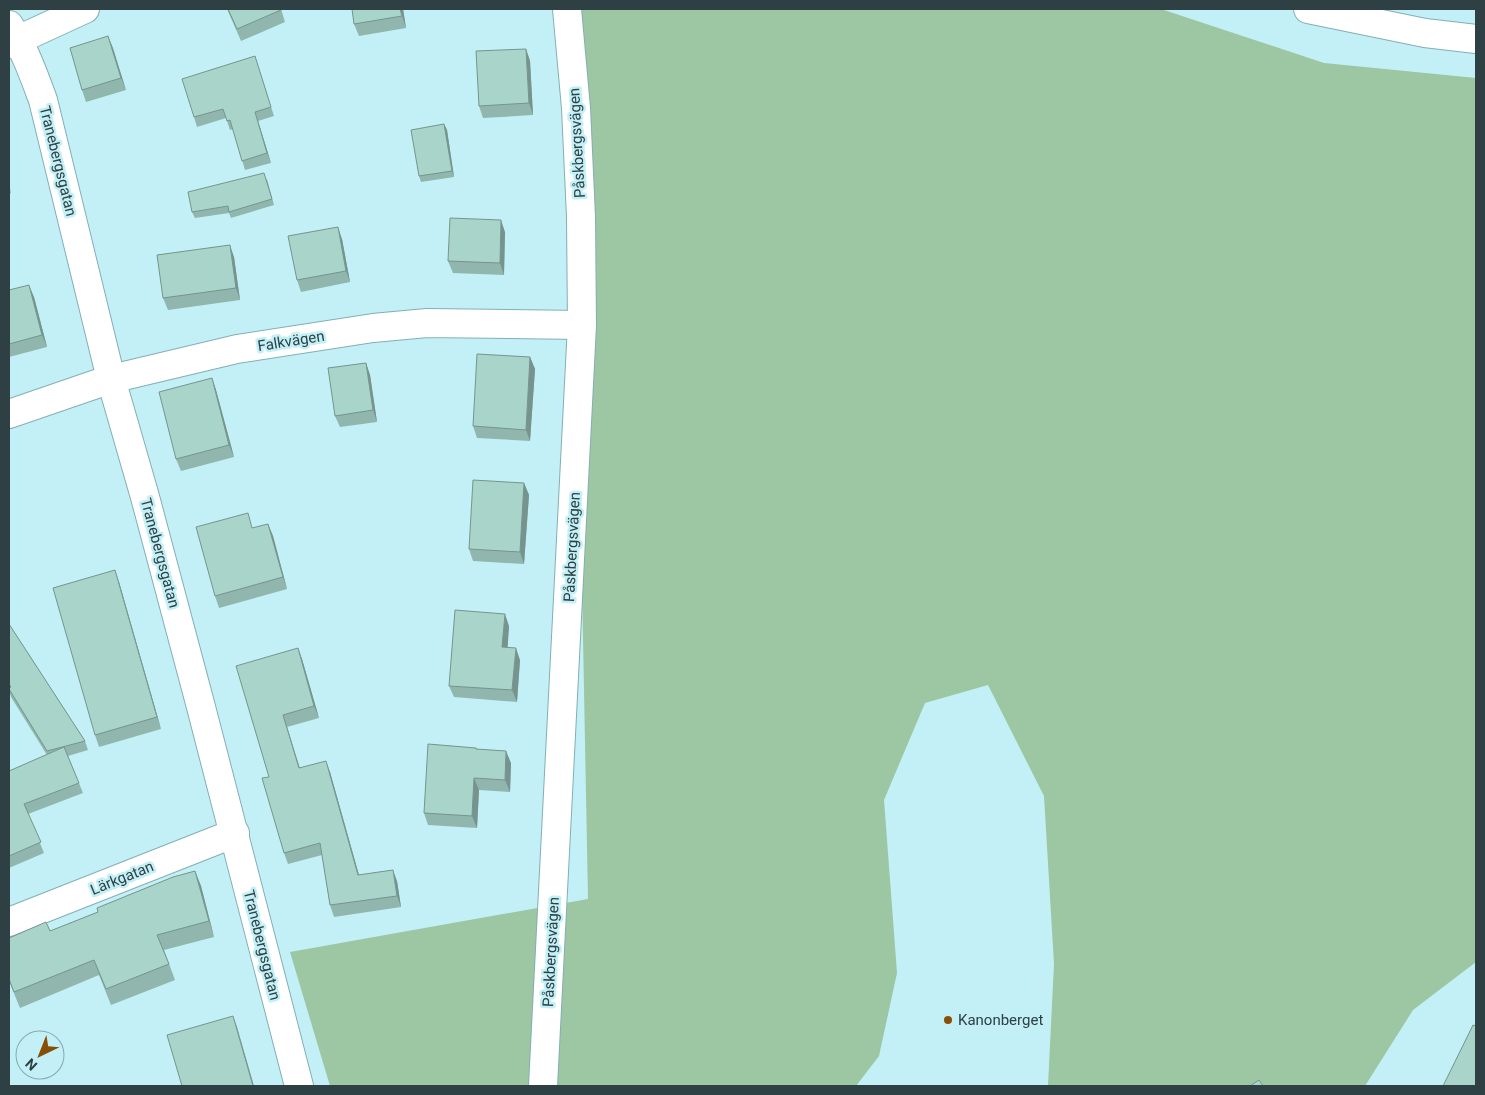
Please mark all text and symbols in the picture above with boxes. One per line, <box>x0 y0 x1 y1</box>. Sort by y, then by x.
street label: Påskbergsvägen <box>565 87 589 199</box>
street label: Tranebergsgatan <box>36 104 80 218</box>
street label: Falkvägen <box>256 327 326 355</box>
street label: Påskbergsvägen <box>560 491 584 603</box>
street label: Tranebergsgatan <box>137 496 183 610</box>
street label: Lärkgatan <box>88 857 156 899</box>
street label: Tranebergsgatan <box>240 888 284 1002</box>
street label: Påskbergsvägen <box>539 896 563 1008</box>
place label: Kanonberget <box>958 1011 1043 1029</box>
marker: Kanonberget <box>942 1014 954 1026</box>
north arrow <box>15 1030 65 1080</box>
text: N <box>22 1055 40 1074</box>

